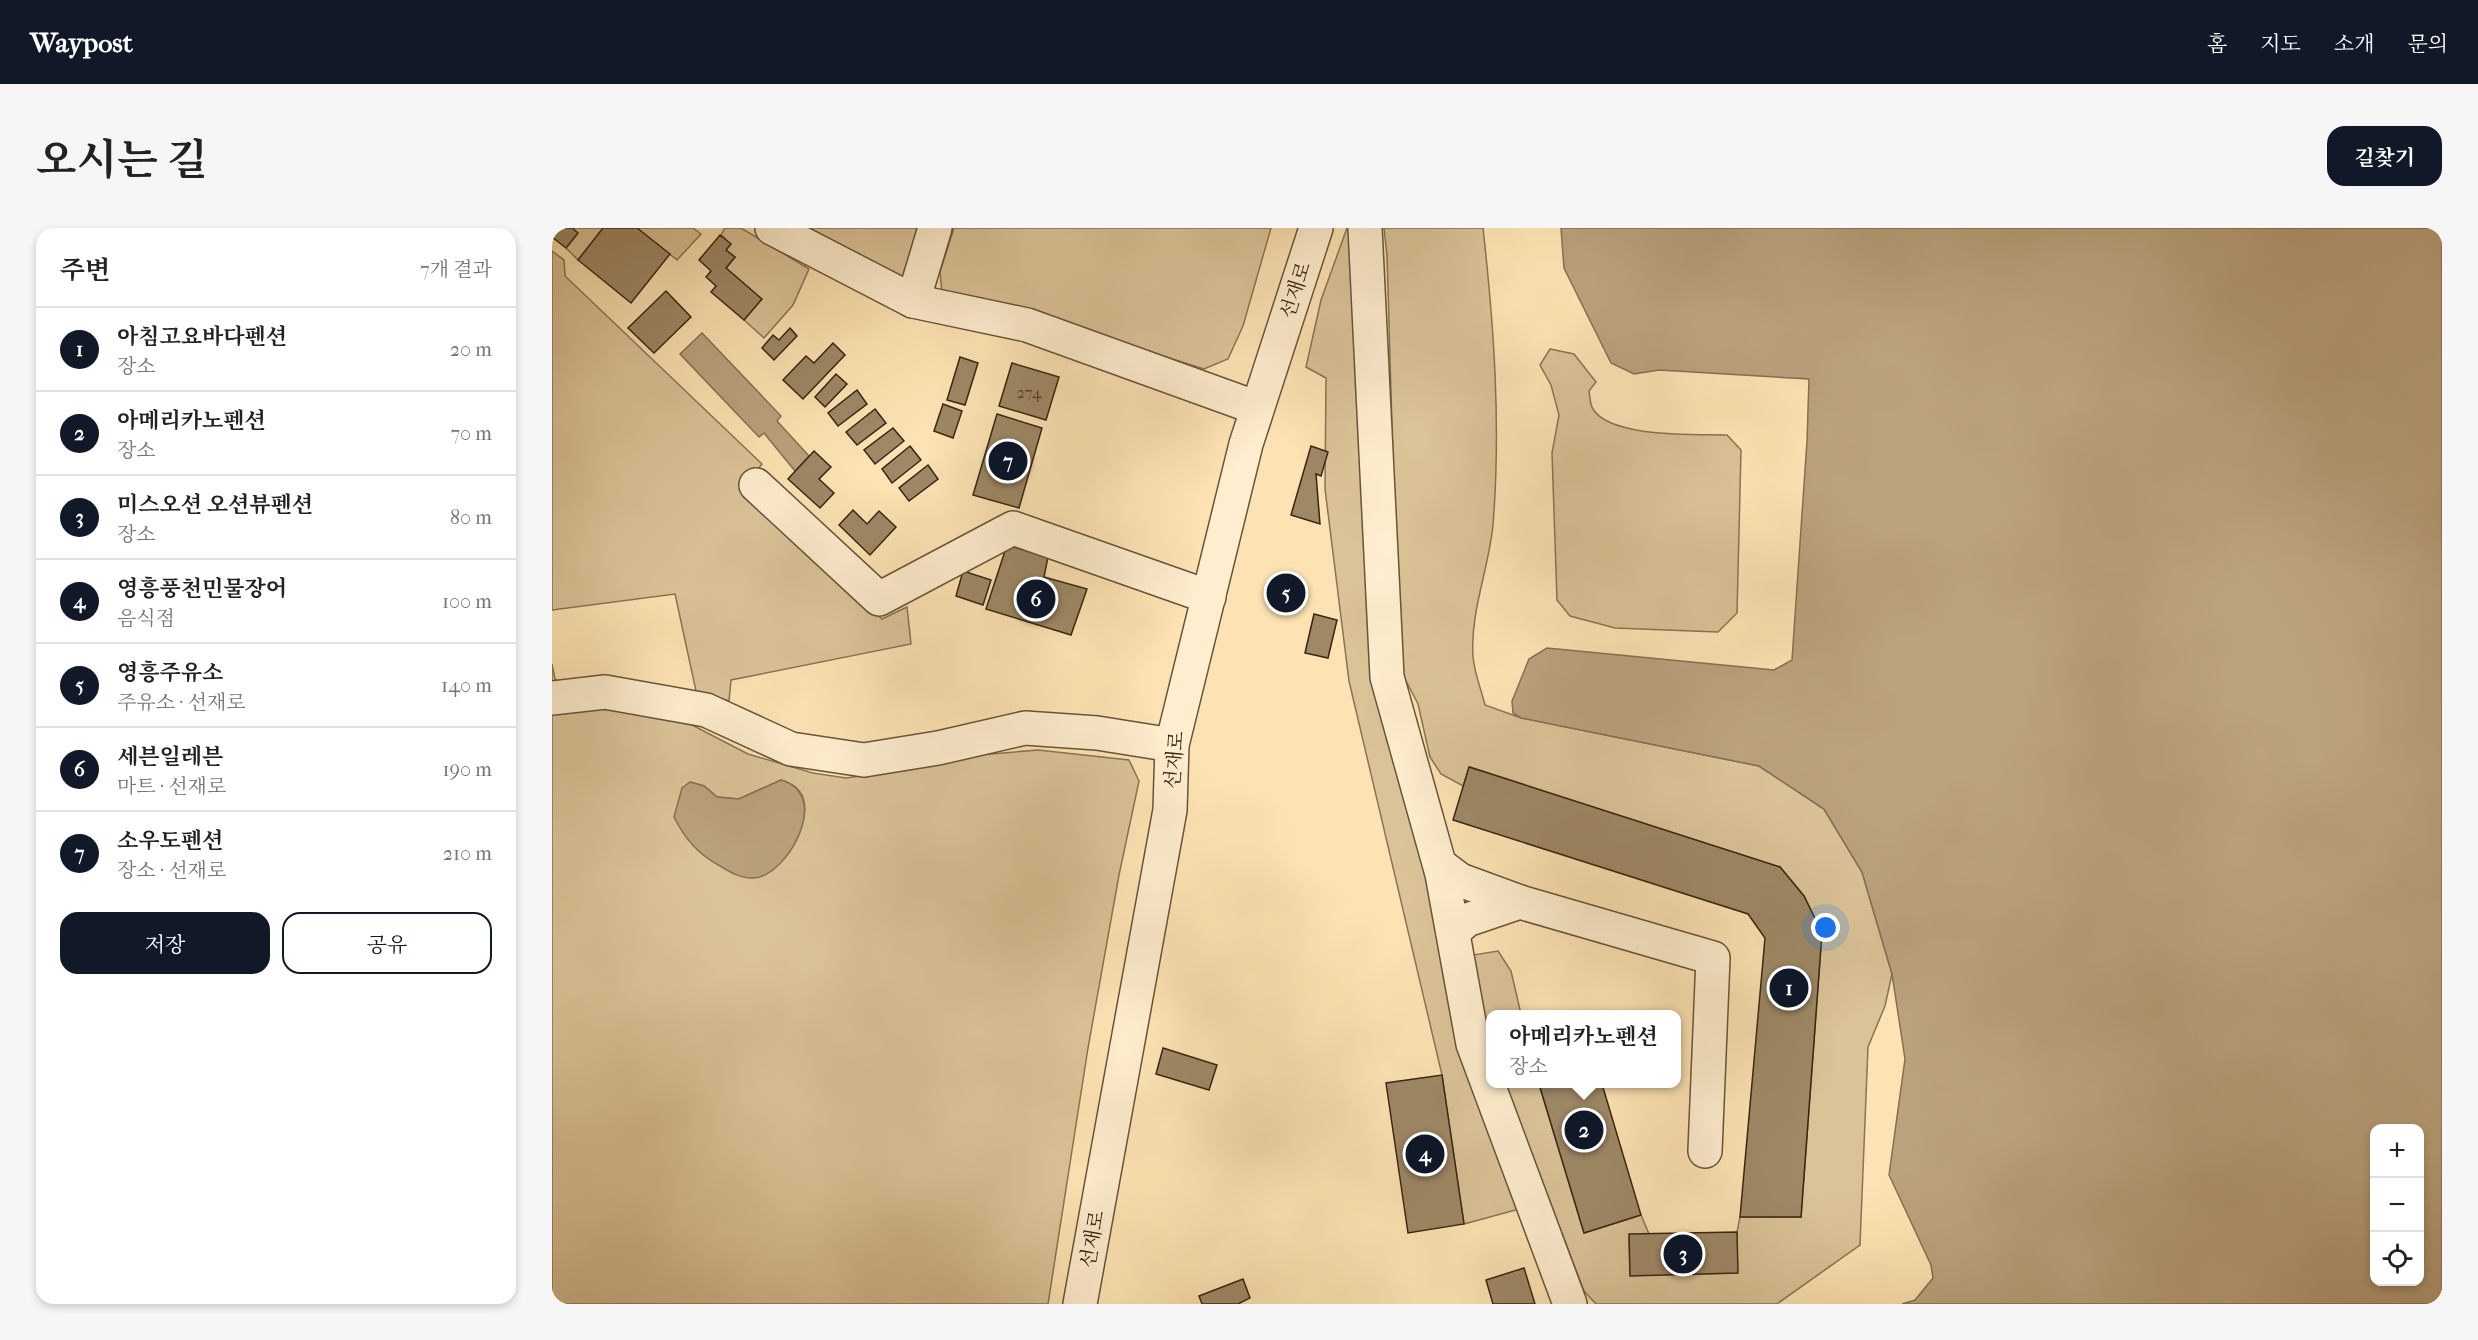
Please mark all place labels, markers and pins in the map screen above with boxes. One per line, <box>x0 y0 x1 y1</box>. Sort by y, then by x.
pin: 7 <box>988 438 1028 484</box>
pin: 5 <box>1266 570 1306 616</box>
pin: 6 <box>1016 576 1056 622</box>
pin: 1 <box>1770 966 1808 1011</box>
pin: 2 <box>1564 1108 1604 1152</box>
pin: 4 <box>1406 1132 1444 1176</box>
pin: 3 <box>1664 1232 1702 1276</box>

